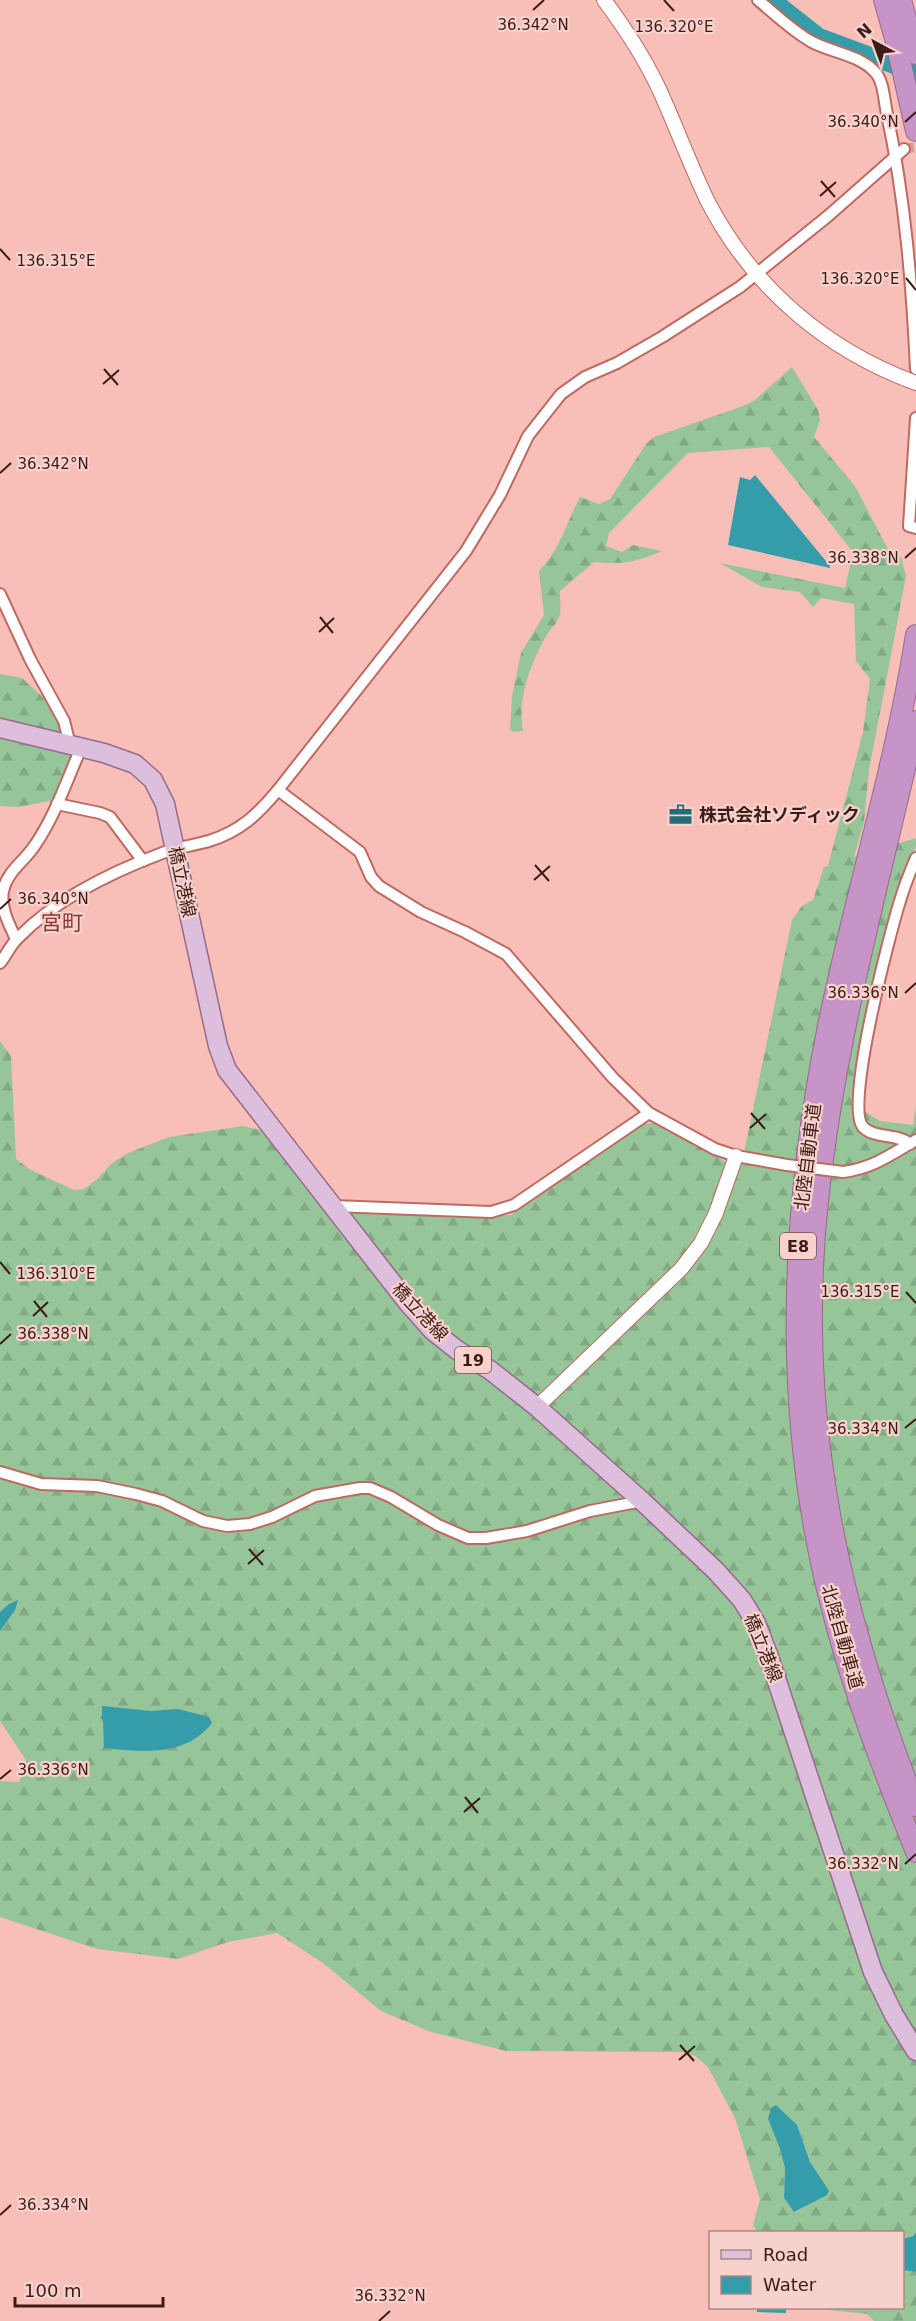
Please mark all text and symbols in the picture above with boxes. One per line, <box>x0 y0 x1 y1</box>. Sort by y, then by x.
north arrow <box>844 12 904 72</box>
text: 36.342°N <box>497 16 569 34</box>
text: 136.320°E <box>634 18 714 36</box>
text: N <box>853 19 876 43</box>
text: 36.340°N <box>827 113 899 131</box>
text: 136.315°E <box>16 252 96 270</box>
text: 136.320°E <box>820 270 900 288</box>
text: 36.342°N <box>17 455 89 473</box>
text: 36.338°N <box>827 549 899 567</box>
office icon: 株式会社ソディック <box>668 802 694 828</box>
place label: 株式会社ソディック <box>699 804 860 825</box>
street label: 橋立港線 <box>165 844 200 919</box>
text: 36.340°N <box>17 890 89 908</box>
district label: 宮町 <box>41 911 83 935</box>
text: 36.336°N <box>827 984 899 1002</box>
street label: 北陸自動車道 <box>791 1102 825 1212</box>
road number: E8 <box>780 1233 816 1259</box>
text: 136.310°E <box>16 1265 96 1283</box>
street label: 橋立港線 <box>388 1278 453 1345</box>
text: 136.315°E <box>820 1283 900 1301</box>
text: 36.338°N <box>17 1325 89 1343</box>
road number: 19 <box>455 1347 491 1373</box>
text: 36.334°N <box>827 1420 899 1438</box>
street label: 北陸自動車道 <box>818 1582 867 1692</box>
street label: 橋立港線 <box>740 1611 787 1685</box>
text: 36.336°N <box>17 1761 89 1779</box>
text: 36.332°N <box>827 1855 899 1873</box>
text: 36.334°N <box>17 2196 89 2214</box>
legend <box>709 2231 904 2309</box>
text: Road <box>763 2244 808 2265</box>
scale bar <box>15 2270 164 2308</box>
text: Water <box>763 2274 817 2295</box>
text: 100 m <box>24 2280 82 2301</box>
text: 36.332°N <box>354 2287 426 2305</box>

